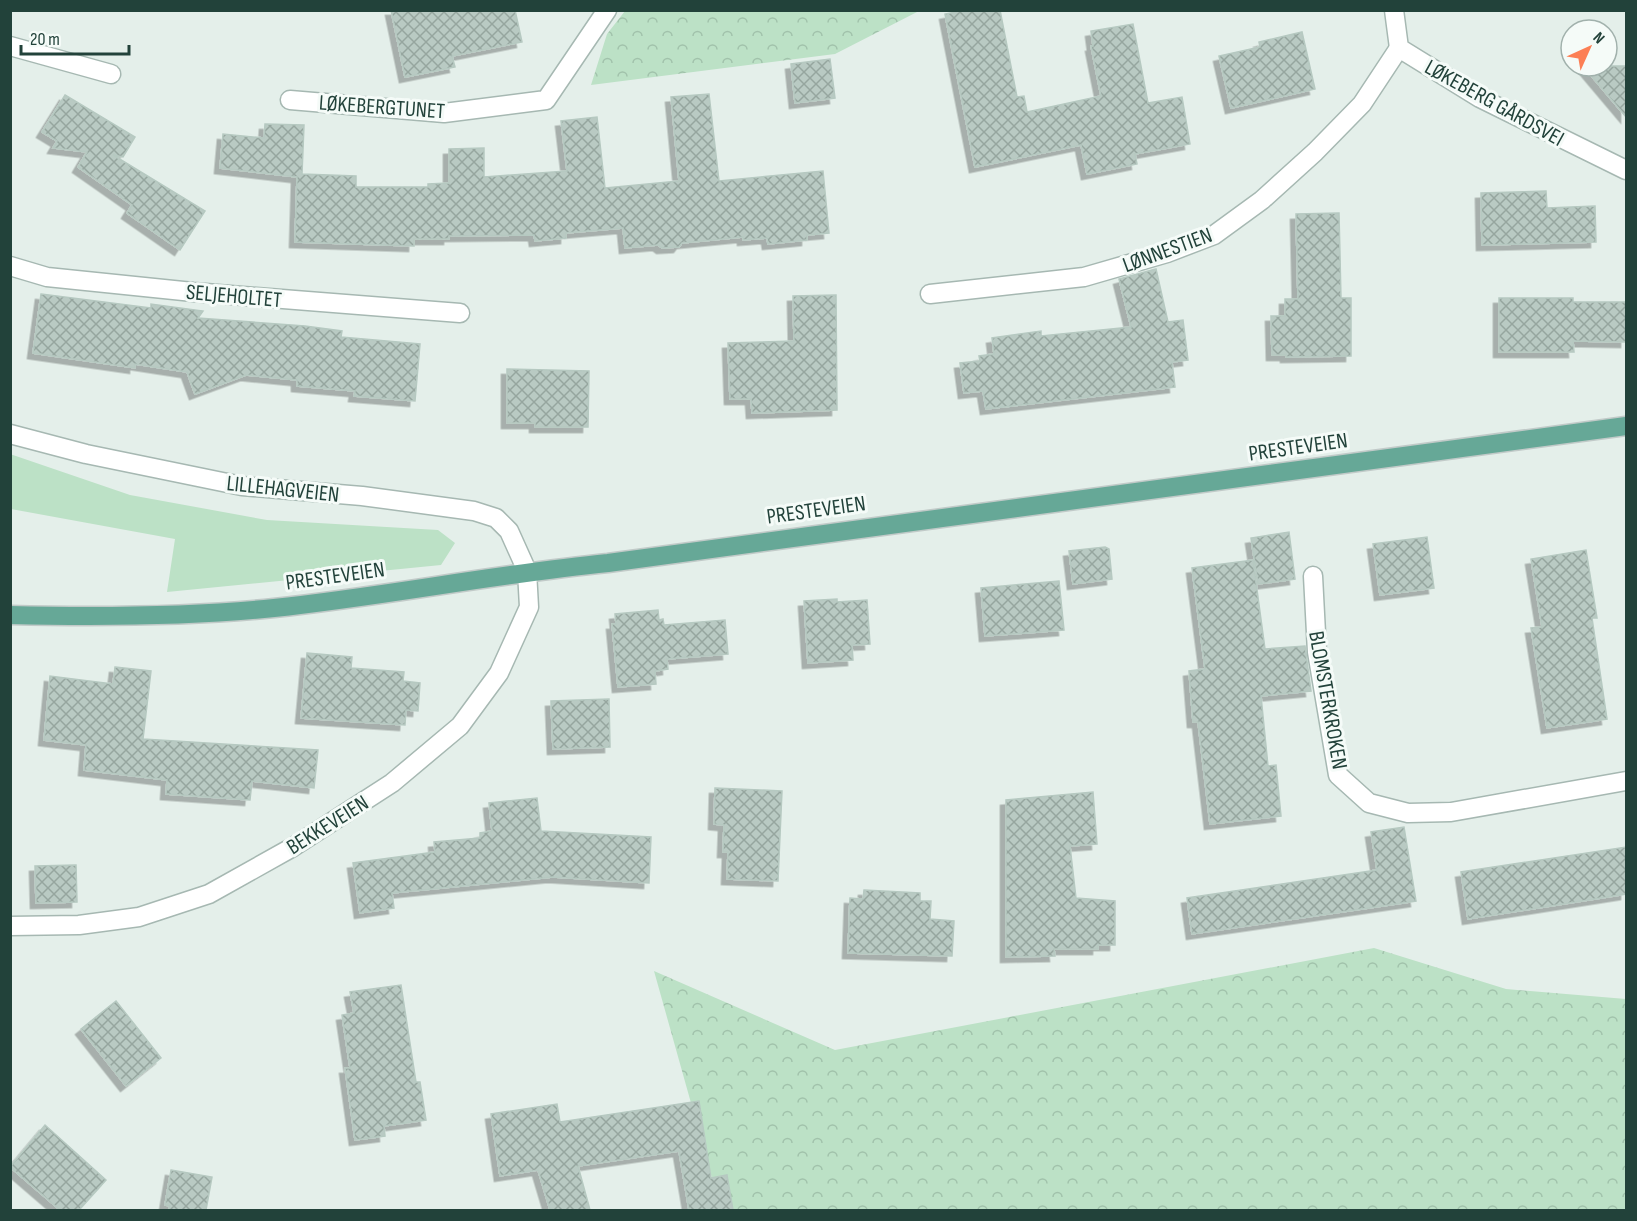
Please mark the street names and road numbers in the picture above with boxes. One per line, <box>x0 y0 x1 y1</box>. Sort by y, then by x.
street label: LØKEBERG GÅRDSVEI <box>1420 54 1569 153</box>
street label: LØKEBERGTUNET <box>318 90 446 125</box>
street label: LØNNESTIEN <box>1119 222 1216 279</box>
street label: SELJEHOLTET <box>185 279 283 314</box>
street label: PRESTEVEIEN <box>1247 427 1349 468</box>
street label: LILLEHAGVEIEN <box>225 470 340 509</box>
street label: PRESTEVEIEN <box>765 490 867 531</box>
street label: PRESTEVEIEN <box>284 556 386 597</box>
street label: BLOMSTERKROKEN <box>1302 629 1353 771</box>
street label: BEKKEVEIEN <box>282 790 374 861</box>

